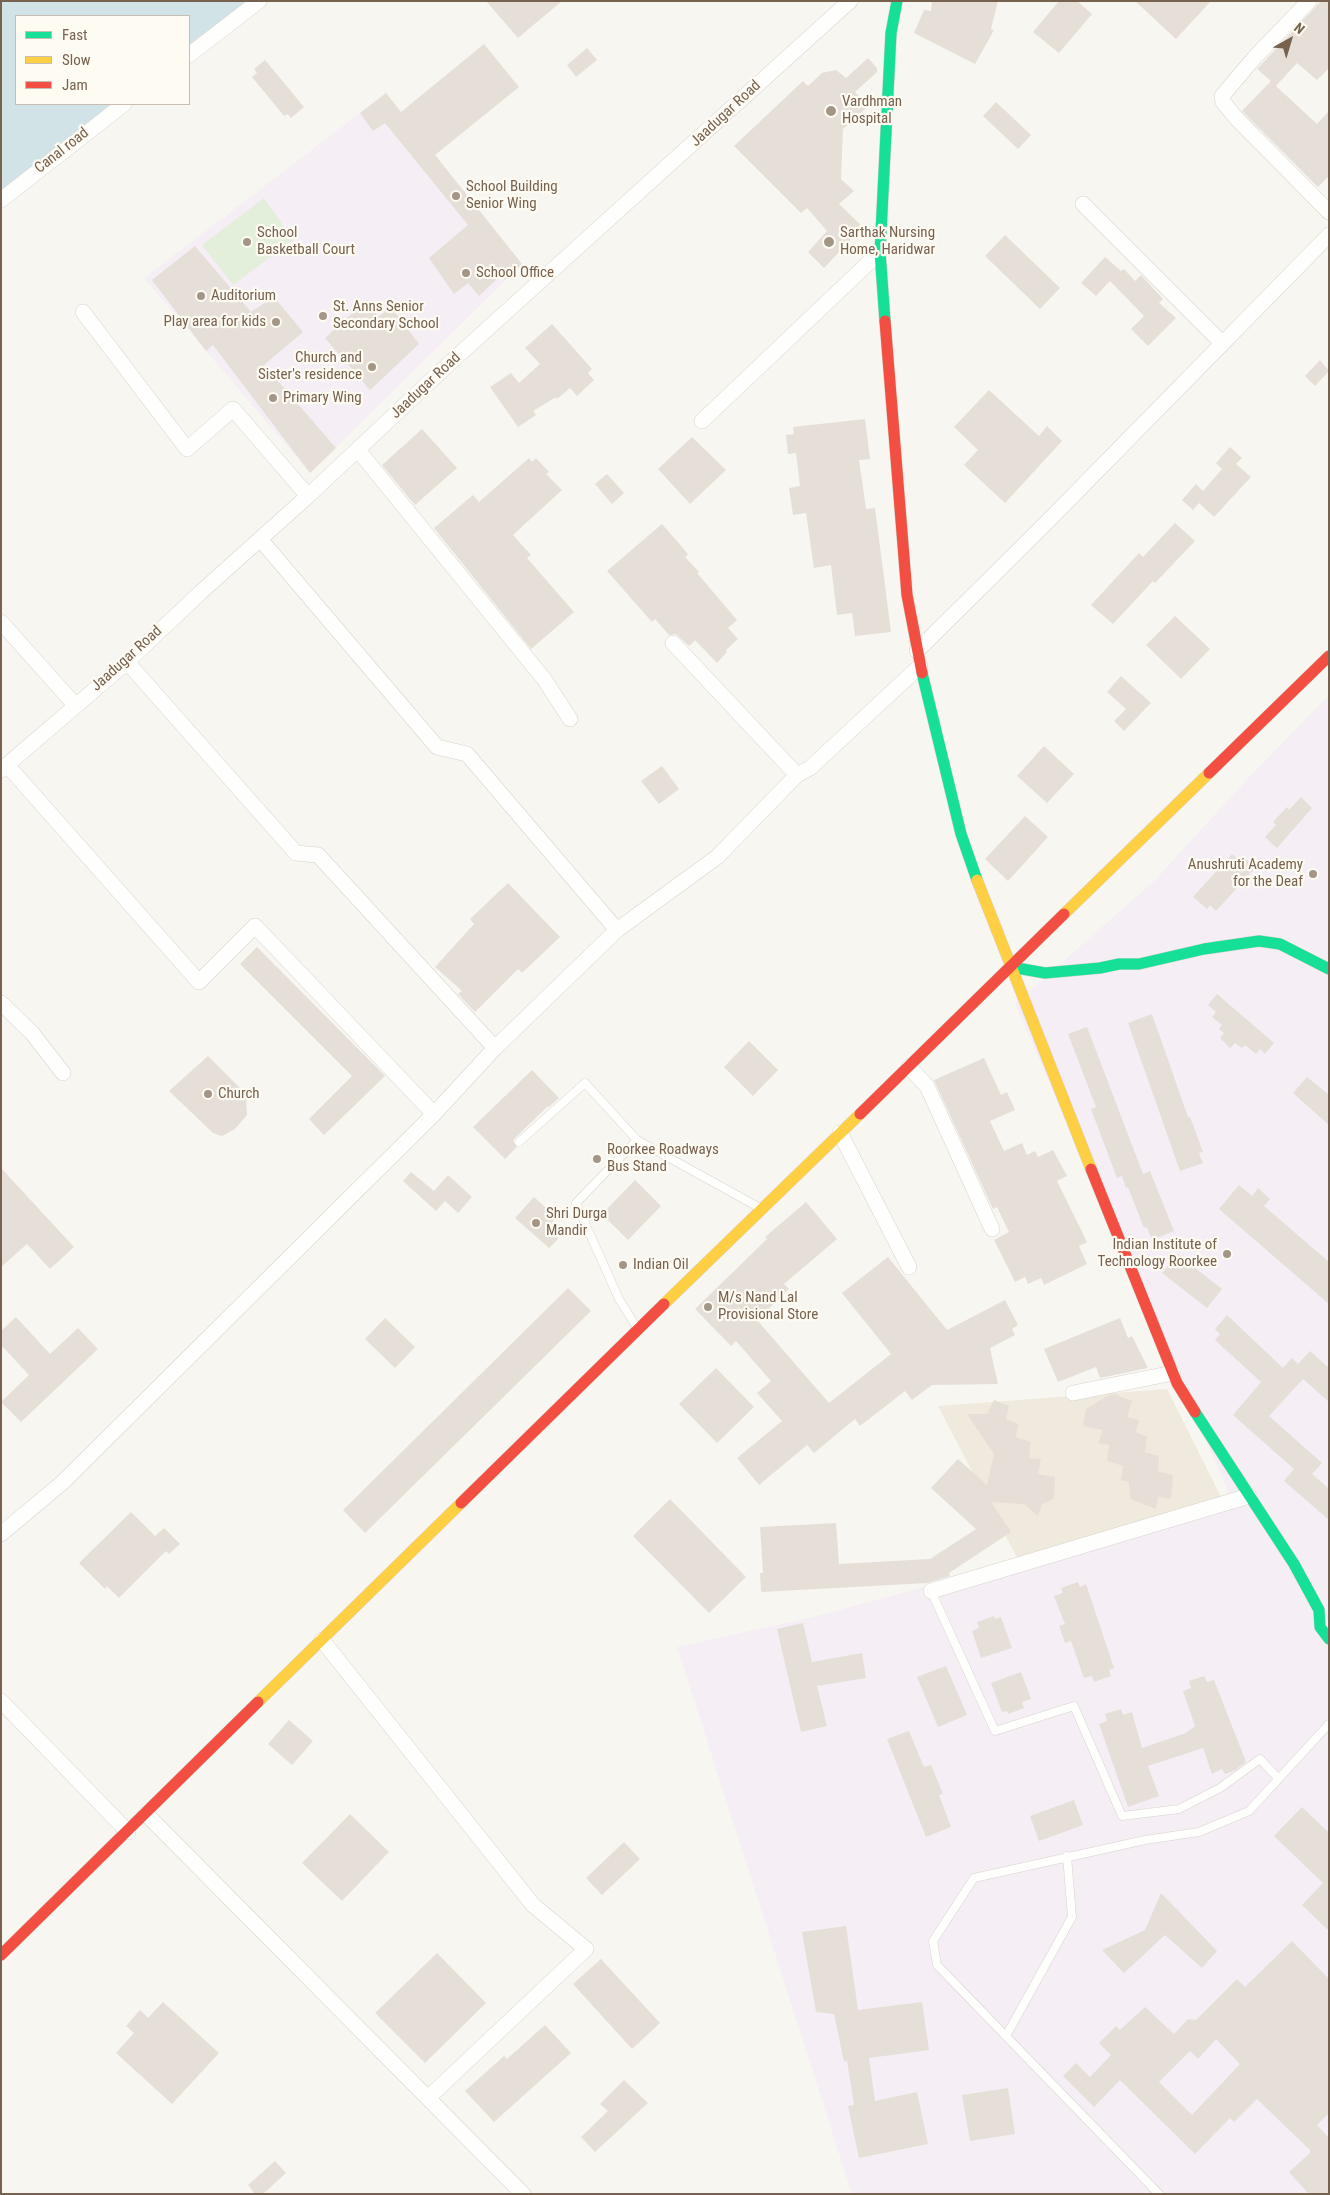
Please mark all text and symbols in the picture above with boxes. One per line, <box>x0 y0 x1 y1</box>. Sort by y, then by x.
legend <box>15 15 190 105</box>
north arrow <box>1265 15 1315 65</box>
text: N <box>1291 19 1308 37</box>
text: Fast <box>62 26 87 44</box>
text: Slow <box>62 51 91 69</box>
text: Jam <box>62 76 88 94</box>
street label: Jaadugar Road <box>687 77 765 151</box>
place label: Vardhman Hospital <box>842 93 902 128</box>
marker: Vardhman Hospital <box>824 104 838 118</box>
street label: Canal road <box>31 124 93 178</box>
place label: School Building Senior Wing <box>466 178 558 213</box>
marker: School Building Senior Wing <box>450 190 462 202</box>
place label: School Basketball Court <box>257 224 355 259</box>
place label: Sarthak Nursing Home, Haridwar <box>840 224 935 259</box>
marker: Sarthak Nursing Home, Haridwar <box>822 235 836 249</box>
marker: School Basketball Court <box>241 236 253 248</box>
place label: School Office <box>476 264 554 282</box>
marker: School Office <box>460 267 472 279</box>
place label: Auditorium <box>211 287 276 305</box>
marker: Auditorium <box>195 290 207 302</box>
place label: St. Anns Senior Secondary School <box>333 298 439 333</box>
marker: St. Anns Senior Secondary School <box>317 310 329 322</box>
place label: Play area for kids <box>163 313 266 331</box>
marker: Play area for kids <box>270 316 282 328</box>
place label: Church and Sister's residence <box>258 349 362 384</box>
street label: Jaadugar Road <box>387 349 465 423</box>
marker: Church and Sister's residence <box>366 361 378 373</box>
place label: Primary Wing <box>283 389 362 407</box>
marker: Primary Wing <box>267 392 279 404</box>
street label: Jaadugar Road <box>88 623 166 695</box>
place label: Anushruti Academy for the Deaf <box>1188 856 1303 891</box>
marker: Anushruti Academy for the Deaf <box>1307 868 1319 880</box>
place label: Church <box>218 1085 260 1103</box>
marker: Church <box>202 1088 214 1100</box>
place label: Roorkee Roadways Bus Stand <box>607 1141 719 1176</box>
marker: Roorkee Roadways Bus Stand <box>591 1153 603 1165</box>
place label: Shri Durga Mandir <box>546 1205 607 1240</box>
marker: Shri Durga Mandir <box>530 1217 542 1229</box>
place label: Indian Institute of Technology Roorkee <box>1098 1236 1217 1271</box>
marker: Indian Institute of Technology Roorkee <box>1221 1248 1233 1260</box>
place label: Indian Oil <box>633 1256 689 1274</box>
marker: Indian Oil <box>617 1259 629 1271</box>
place label: M/s Nand Lal Provisional Store <box>718 1289 818 1324</box>
marker: M/s Nand Lal Provisional Store <box>702 1301 714 1313</box>

